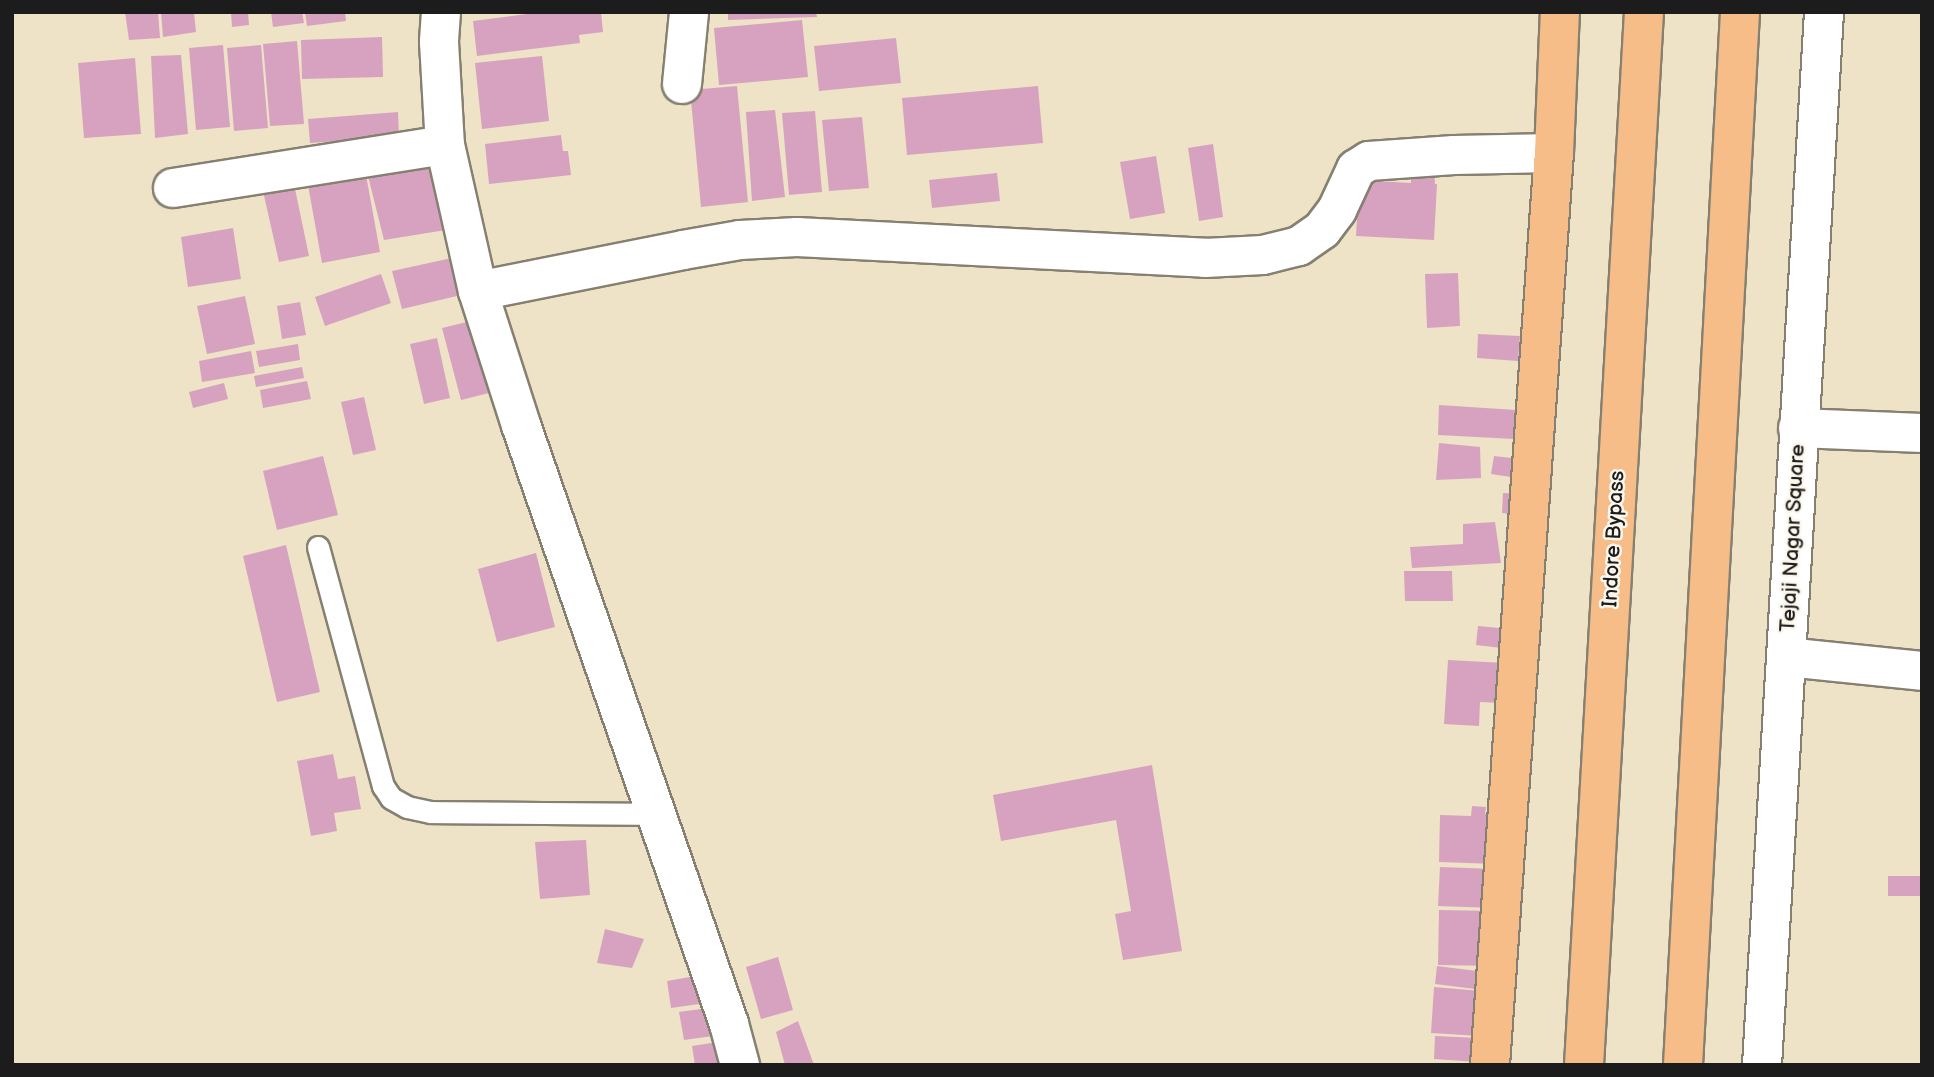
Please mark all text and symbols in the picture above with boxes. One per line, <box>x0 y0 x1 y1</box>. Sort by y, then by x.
street label: Tejaji Nagar Square <box>1775 443 1811 633</box>
street label: Indore Bypass <box>1598 470 1630 608</box>

